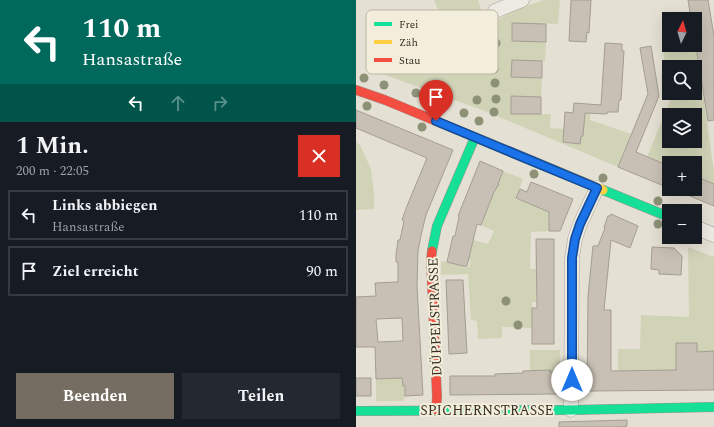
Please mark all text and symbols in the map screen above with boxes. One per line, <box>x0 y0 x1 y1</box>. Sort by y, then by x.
text: 110 m <box>82 7 161 50</box>
legend <box>366 10 498 74</box>
north arrow <box>662 12 702 52</box>
map controls <box>662 12 702 244</box>
icon: left <box>16 16 68 68</box>
text: Frei <box>399 16 419 33</box>
text: Zäh <box>399 34 418 51</box>
text: Hansastraße <box>82 46 182 73</box>
text: Stau <box>399 52 420 69</box>
button: search <box>662 60 702 100</box>
pin <box>419 80 453 121</box>
icon: arrive <box>425 86 447 108</box>
icon: left <box>125 92 147 114</box>
icon: ahead <box>167 92 189 114</box>
icon: right <box>209 92 231 114</box>
button: layers <box>662 108 702 148</box>
text: 1 Min. <box>16 128 89 164</box>
button: close <box>298 135 340 177</box>
button: + <box>662 156 702 196</box>
text: 200 m · 22:05 <box>16 161 89 181</box>
text: Links abbiegen <box>52 194 157 217</box>
icon: left <box>18 204 40 226</box>
text: 110 m <box>299 204 338 227</box>
button: − <box>662 204 702 244</box>
text: Hansastraße <box>52 217 124 237</box>
street label: DÜPPELSTRASSE <box>422 257 448 377</box>
icon: arrive <box>18 260 40 282</box>
text: Ziel erreicht <box>52 260 138 283</box>
text: 90 m <box>306 260 338 283</box>
position arrow <box>551 359 593 401</box>
button: Beenden <box>16 373 174 419</box>
button: Teilen <box>182 373 340 419</box>
street label: SPICHERNSTRASSE <box>420 400 554 421</box>

